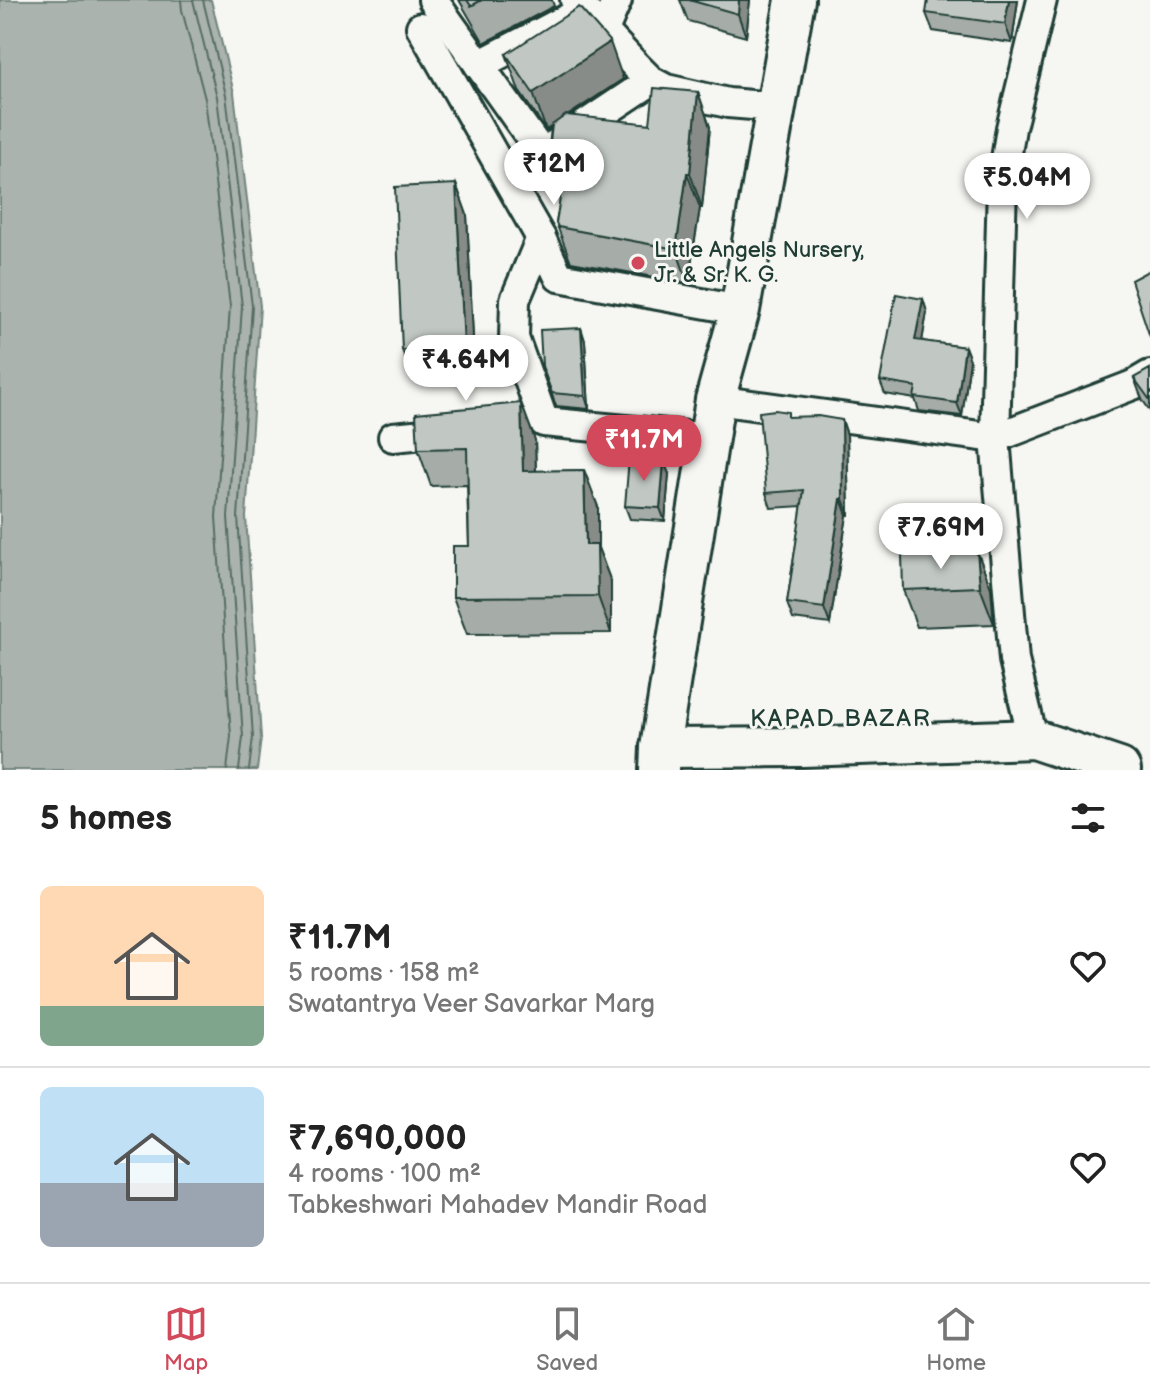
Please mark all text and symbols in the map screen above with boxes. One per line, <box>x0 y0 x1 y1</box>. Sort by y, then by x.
pin: ₹12M <box>507 139 601 207</box>
text: ₹12M <box>522 149 586 180</box>
pin: ₹5.04M <box>962 153 1092 221</box>
text: ₹5.04M <box>982 163 1072 194</box>
place label: Little Angels Nursery, Jr. & Sr. K. G. <box>654 237 864 289</box>
marker: Little Angels Nursery, Jr. & Sr. K. G. <box>629 254 647 272</box>
pin: ₹4.64M <box>401 335 531 403</box>
text: ₹4.64M <box>421 345 511 376</box>
pin: ₹11.7M <box>579 415 709 483</box>
text: ₹11.7M <box>604 425 684 456</box>
pin: ₹7.69M <box>876 503 1006 571</box>
text: ₹7.69M <box>897 513 985 544</box>
district label: KAPAD BAZAR <box>750 704 932 733</box>
icon: filters <box>1066 796 1110 840</box>
text: 5 homes <box>40 798 172 839</box>
text: ₹11.7M <box>288 917 392 958</box>
icon: home <box>104 918 200 1014</box>
icon: heart <box>1066 944 1110 988</box>
text: 5 rooms · 158 m² <box>288 958 480 989</box>
text: Swatantrya Veer Savarkar Marg <box>288 989 655 1020</box>
text: ₹7,690,000 <box>288 1118 467 1159</box>
icon: home <box>104 1119 200 1215</box>
icon: heart <box>1066 1145 1110 1189</box>
text: 4 rooms · 100 m² <box>288 1159 481 1190</box>
text: Tabkeshwari Mahadev Mandir Road <box>288 1190 707 1221</box>
tab: Map <box>164 1302 208 1377</box>
tab: Saved <box>536 1302 598 1377</box>
tab: Home <box>926 1302 986 1377</box>

